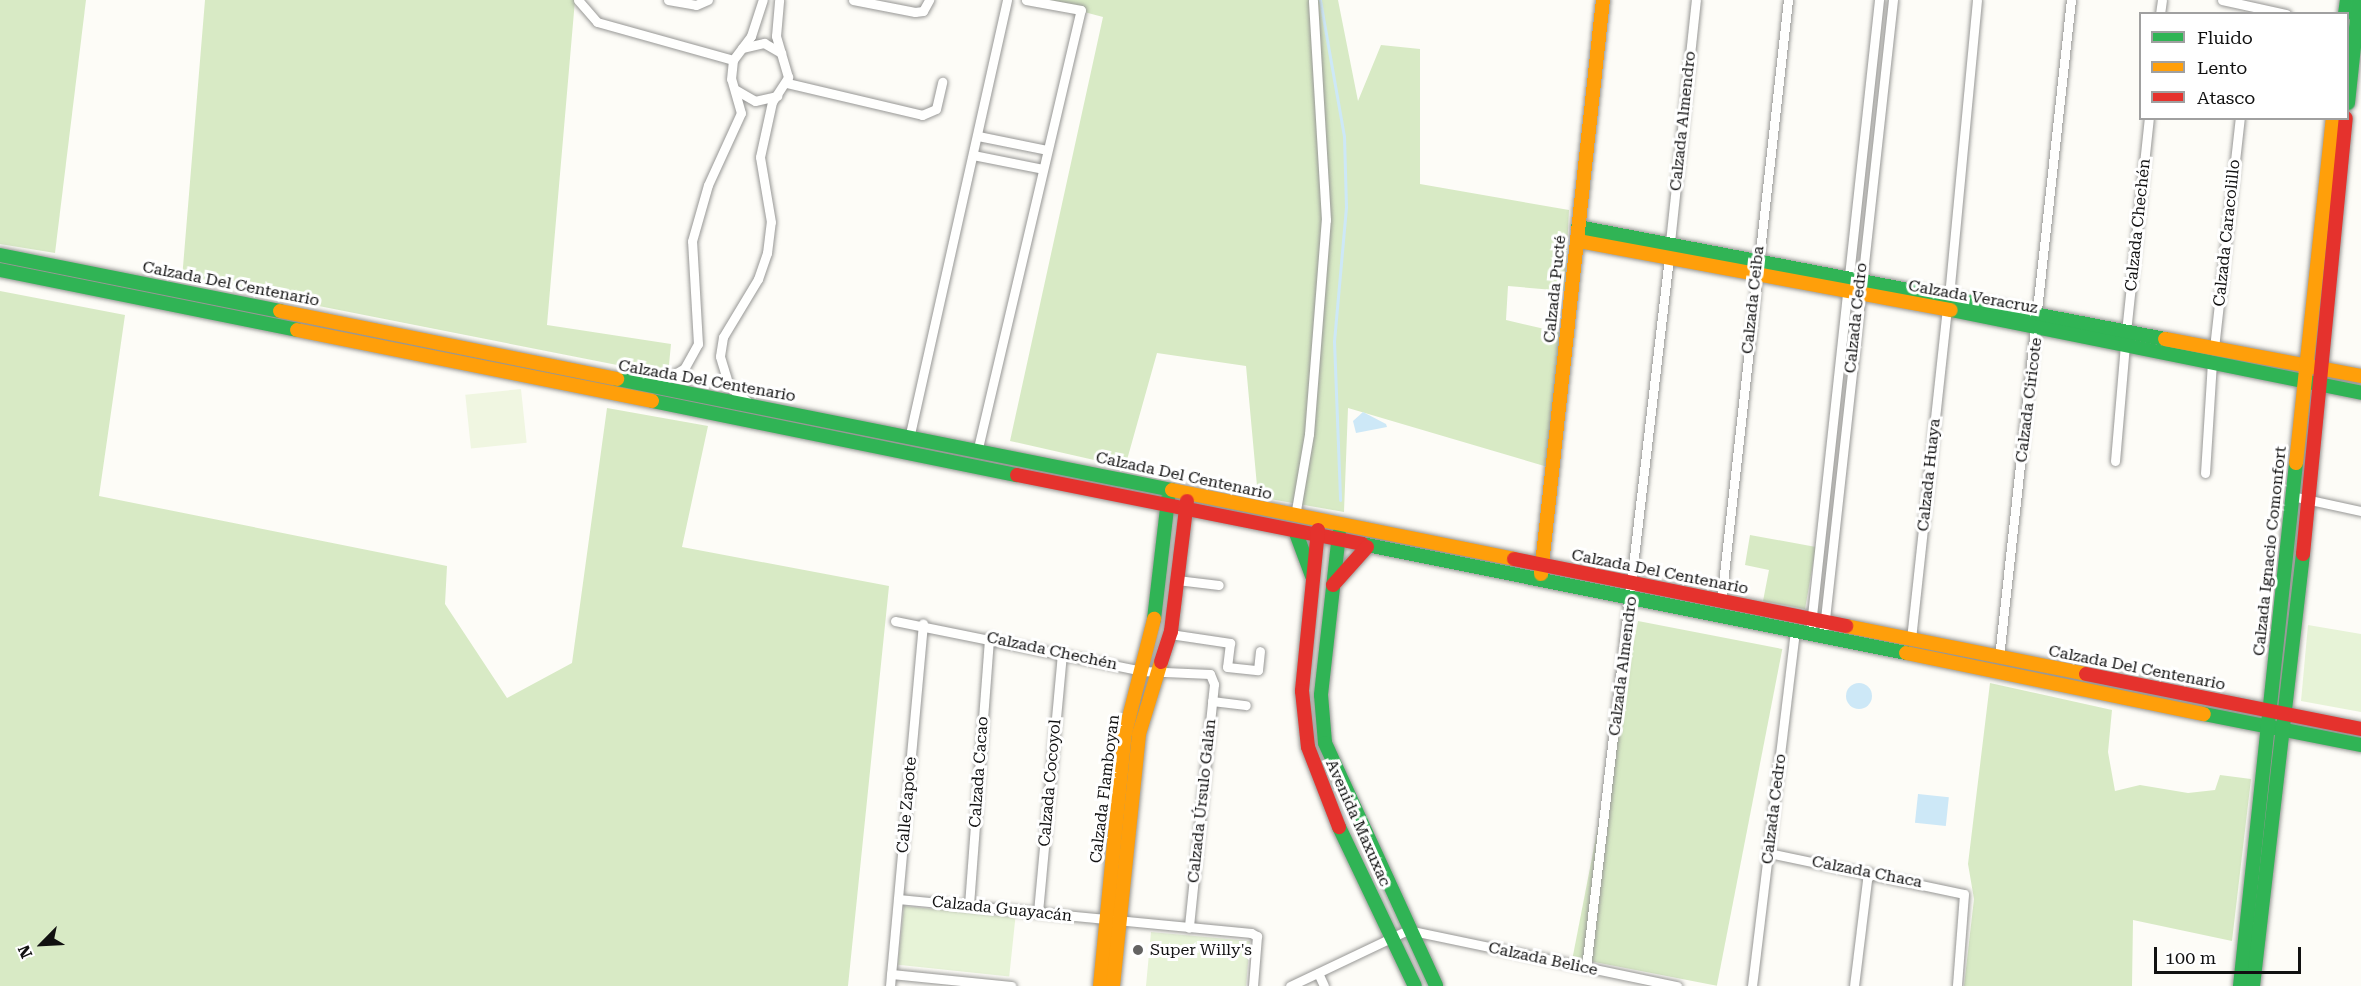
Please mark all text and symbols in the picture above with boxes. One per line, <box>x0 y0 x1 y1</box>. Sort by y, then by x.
legend <box>2139 12 2349 120</box>
text: Fluido <box>2197 27 2253 48</box>
street label: Calzada Almendro <box>1666 50 1700 192</box>
text: Lento <box>2197 57 2247 78</box>
text: Atasco <box>2197 87 2255 108</box>
street label: Calzada Chechén <box>2121 158 2155 292</box>
street label: Calzada Caracolillo <box>2210 159 2244 307</box>
street label: Calzada Pucté <box>1540 234 1570 344</box>
street label: Calzada Ceiba <box>1738 245 1768 355</box>
street label: Calzada Del Centenario <box>141 257 321 311</box>
street label: Calzada Cedro <box>1841 262 1871 374</box>
street label: Calzada Veracruz <box>1907 276 2039 318</box>
street label: Calzada Ciricote <box>2012 336 2046 464</box>
street label: Calzada Del Centenario <box>617 356 797 406</box>
street label: Calzada Huaya <box>1914 418 1944 532</box>
street label: Calzada Ignacio Comonfort <box>2249 445 2291 657</box>
street label: Calzada Del Centenario <box>1094 448 1274 504</box>
street label: Calzada Del Centenario <box>1570 545 1750 599</box>
street label: Calzada Almendro <box>1605 595 1641 737</box>
street label: Calzada Chechén <box>985 628 1119 674</box>
street label: Calzada Del Centenario <box>2047 641 2227 695</box>
street label: Calzada Flamboyan <box>1086 714 1124 864</box>
street label: Calzada Cacao <box>966 716 992 828</box>
street label: Calzada Cocoyol <box>1035 718 1065 848</box>
street label: Calzada Úrsulo Galán <box>1184 718 1220 884</box>
street label: Calzada Cedro <box>1758 753 1790 865</box>
street label: Calle Zapote <box>893 756 921 854</box>
street label: Avenida Maxuxac <box>1321 757 1395 889</box>
street label: Calzada Chaca <box>1810 852 1924 892</box>
street label: Calzada Guayacán <box>931 892 1073 926</box>
north arrow <box>12 914 72 974</box>
scale bar <box>2157 935 2304 973</box>
street label: Calzada Belice <box>1487 938 1599 980</box>
place label: Super Willy's <box>1150 940 1252 960</box>
text: N <box>14 942 36 961</box>
marker: Super Willy's <box>1131 943 1145 957</box>
text: 100 m <box>2165 947 2216 968</box>

